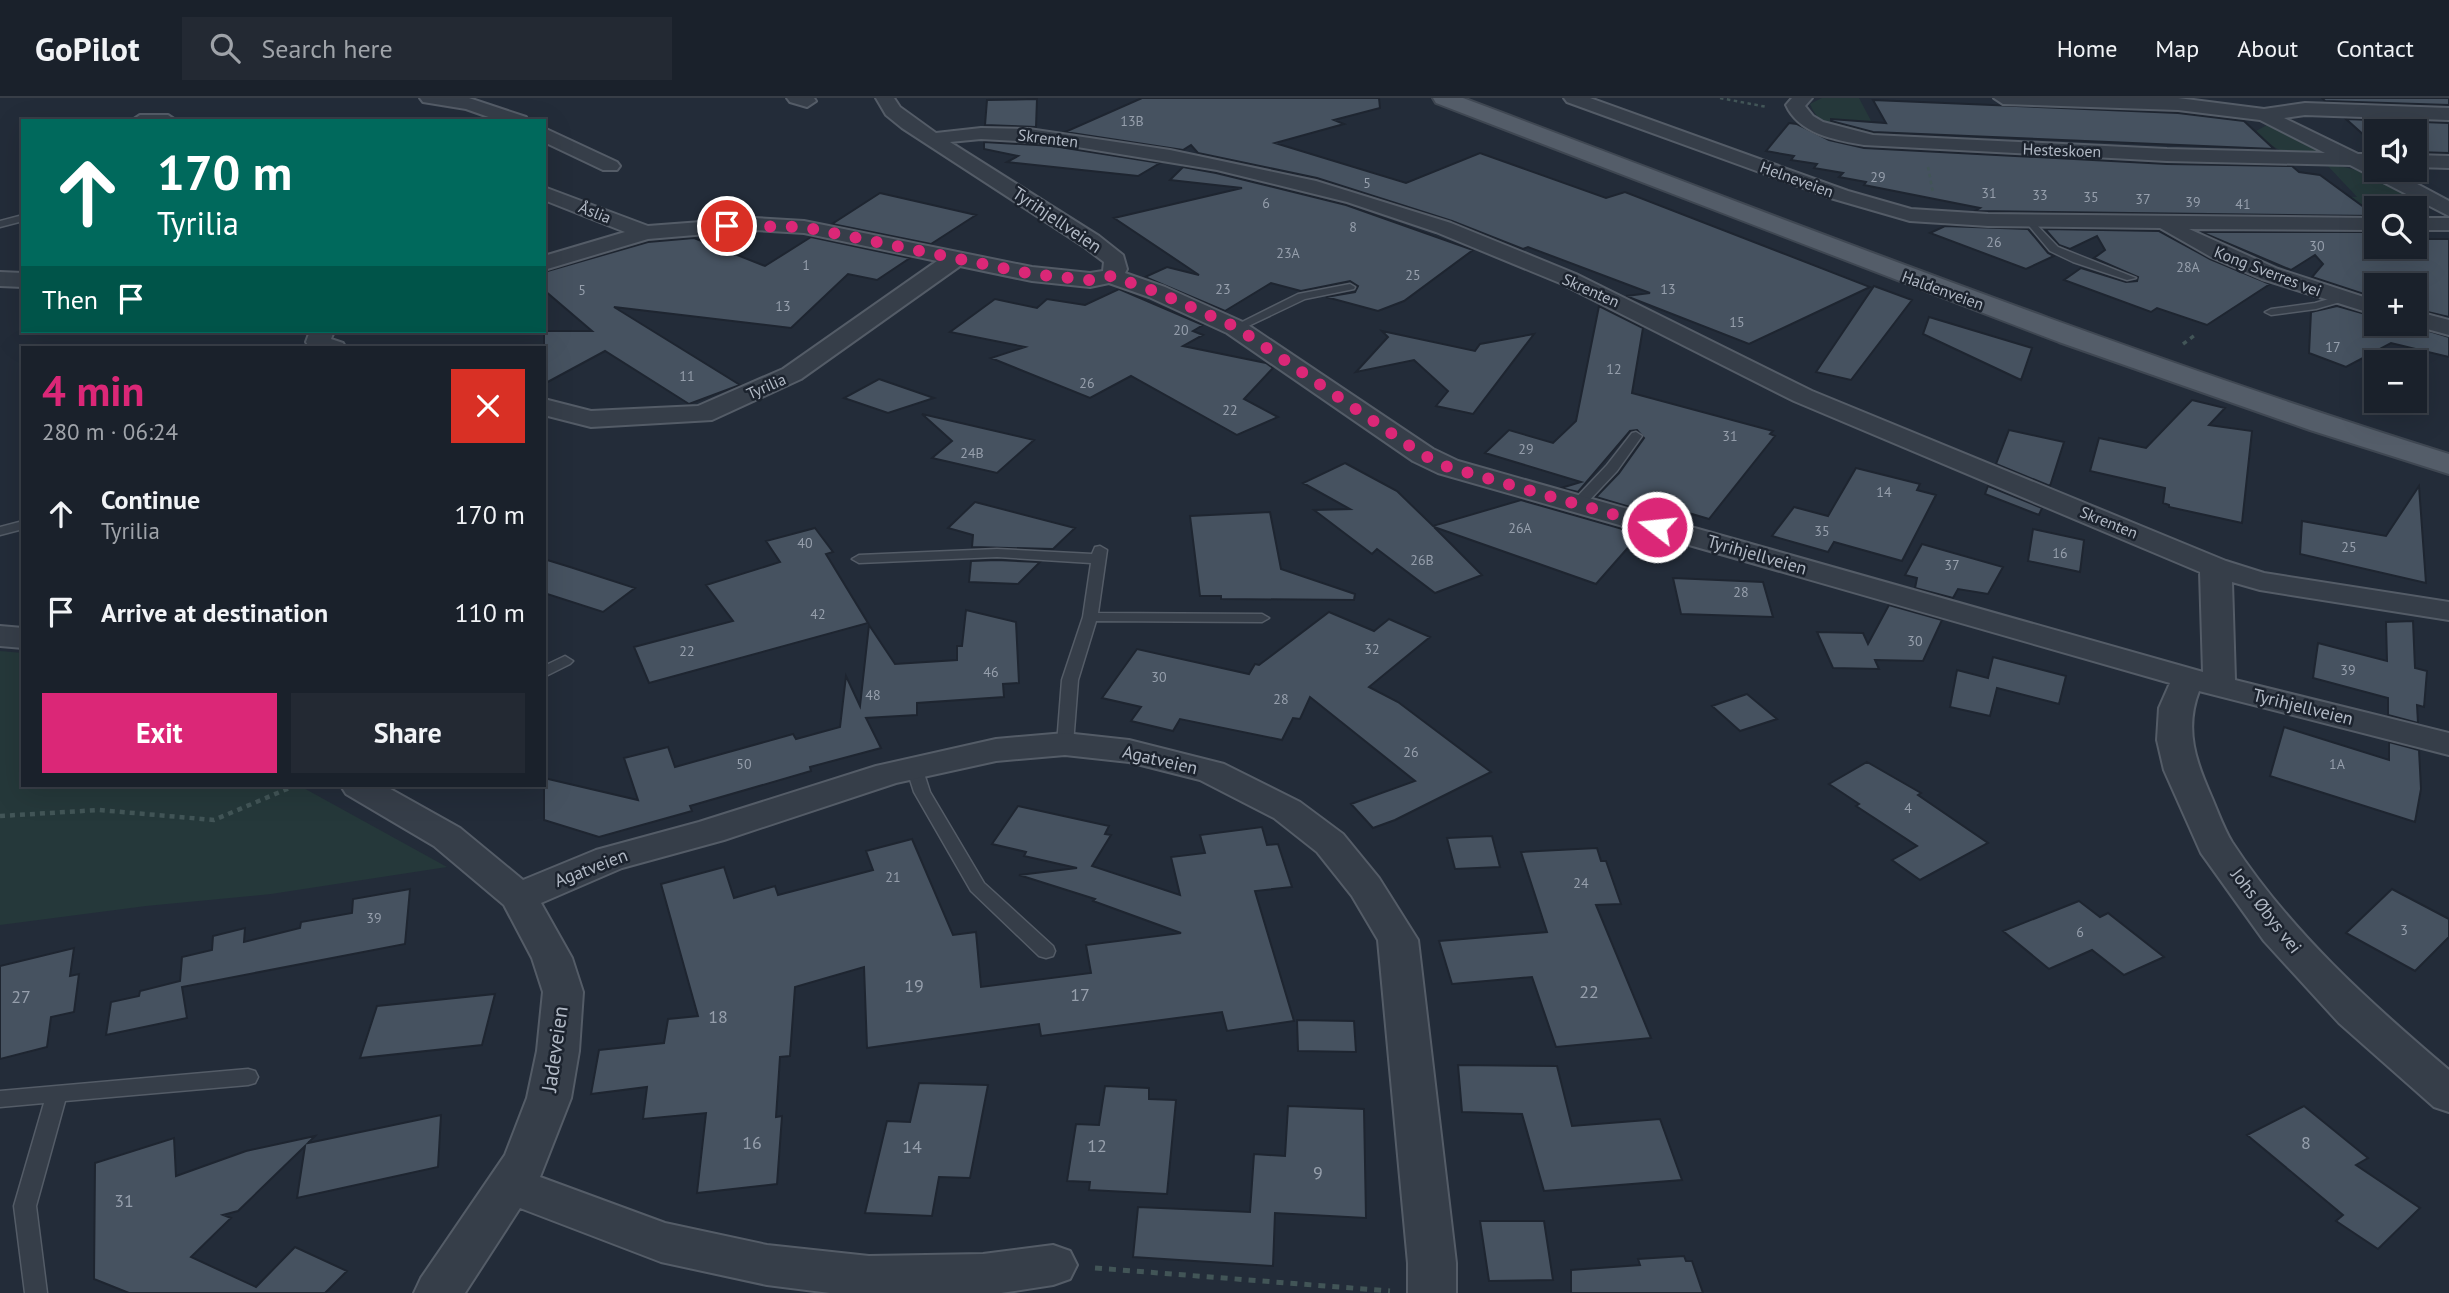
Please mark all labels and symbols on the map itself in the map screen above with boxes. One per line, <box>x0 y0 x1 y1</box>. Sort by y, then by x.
house number: 13B <box>1120 112 1144 130</box>
street label: Skrenten <box>1017 124 1079 152</box>
street label: Hesteskoen <box>2022 139 2102 161</box>
street label: Helneveien <box>1757 156 1837 202</box>
house number: 29 <box>1870 168 1886 186</box>
house number: 5 <box>1363 174 1371 192</box>
street label: Tyrihjellveien <box>1008 181 1106 258</box>
house number: 31 <box>1981 184 1997 202</box>
house number: 33 <box>2032 186 2048 204</box>
house number: 35 <box>2083 188 2099 206</box>
house number: 37 <box>2135 190 2151 208</box>
house number: 39 <box>2185 193 2201 211</box>
house number: 6 <box>1262 194 1270 212</box>
house number: 41 <box>2235 195 2251 213</box>
pin <box>697 196 757 256</box>
street label: Åslia <box>576 197 614 227</box>
house number: 8 <box>1349 218 1357 236</box>
house number: 26 <box>1986 233 2002 251</box>
house number: 30 <box>2309 237 2325 255</box>
street label: Kong Sverres vei <box>2212 241 2324 301</box>
house number: 23A <box>1276 244 1301 262</box>
house number: 1 <box>802 256 810 274</box>
house number: 28A <box>2176 258 2201 276</box>
house number: 25 <box>1405 266 1421 284</box>
street label: Haldenveien <box>1899 266 1987 314</box>
street label: Skrenten <box>1559 269 1623 311</box>
house number: 23 <box>1215 280 1231 298</box>
house number: 13 <box>1660 280 1676 298</box>
house number: 5 <box>578 281 586 299</box>
house number: 13 <box>775 297 791 315</box>
house number: 15 <box>1729 313 1745 331</box>
house number: 20 <box>1173 321 1189 339</box>
house number: 17 <box>2325 338 2341 356</box>
house number: 12 <box>1606 360 1622 378</box>
house number: 11 <box>679 367 695 385</box>
street label: Tyrilia <box>743 369 789 403</box>
house number: 26 <box>1079 374 1095 392</box>
house number: 22 <box>1222 401 1238 419</box>
house number: 31 <box>1722 427 1738 445</box>
house number: 29 <box>1518 440 1534 458</box>
house number: 24B <box>960 444 984 462</box>
house number: 14 <box>1876 483 1892 501</box>
position arrow <box>1620 490 1694 564</box>
street label: Skrenten <box>2077 501 2141 543</box>
house number: 26A <box>1508 519 1533 537</box>
house number: 35 <box>1814 522 1830 540</box>
street label: Tyrihjellveien <box>1705 529 1810 580</box>
house number: 40 <box>797 534 813 552</box>
house number: 25 <box>2341 538 2357 556</box>
house number: 16 <box>2052 544 2068 562</box>
house number: 26B <box>1410 551 1434 569</box>
house number: 37 <box>1944 556 1960 574</box>
house number: 28 <box>1733 583 1749 601</box>
house number: 42 <box>810 605 826 623</box>
house number: 30 <box>1907 632 1923 650</box>
house number: 32 <box>1364 640 1380 658</box>
house number: 22 <box>679 642 695 660</box>
house number: 39 <box>2340 661 2356 679</box>
house number: 46 <box>983 663 999 681</box>
house number: 30 <box>1151 668 1167 686</box>
street label: Tyrihjellveien <box>2250 683 2356 730</box>
house number: 48 <box>865 686 881 704</box>
house number: 28 <box>1273 690 1289 708</box>
street label: Agatveien <box>1120 740 1200 779</box>
house number: 26 <box>1403 743 1419 761</box>
house number: 50 <box>736 755 752 773</box>
house number: 1A <box>2329 755 2346 773</box>
house number: 4 <box>1904 799 1912 817</box>
street label: Agatveien <box>551 843 631 892</box>
street label: Johs Øbys vei <box>2225 863 2307 958</box>
house number: 21 <box>885 868 901 886</box>
house number: 24 <box>1573 874 1589 892</box>
house number: 39 <box>366 909 382 927</box>
house number: 3 <box>2400 921 2408 939</box>
house number: 6 <box>2076 923 2084 941</box>
house number: 19 <box>904 974 924 997</box>
house number: 22 <box>1579 980 1599 1003</box>
house number: 17 <box>1070 983 1090 1006</box>
house number: 27 <box>11 985 31 1008</box>
street label: Jadeveien <box>535 1004 574 1095</box>
house number: 18 <box>708 1005 728 1028</box>
house number: 16 <box>742 1131 762 1154</box>
house number: 8 <box>2301 1131 2311 1154</box>
house number: 12 <box>1087 1134 1107 1157</box>
house number: 14 <box>902 1135 922 1158</box>
house number: 9 <box>1313 1161 1323 1184</box>
house number: 31 <box>114 1189 134 1212</box>

